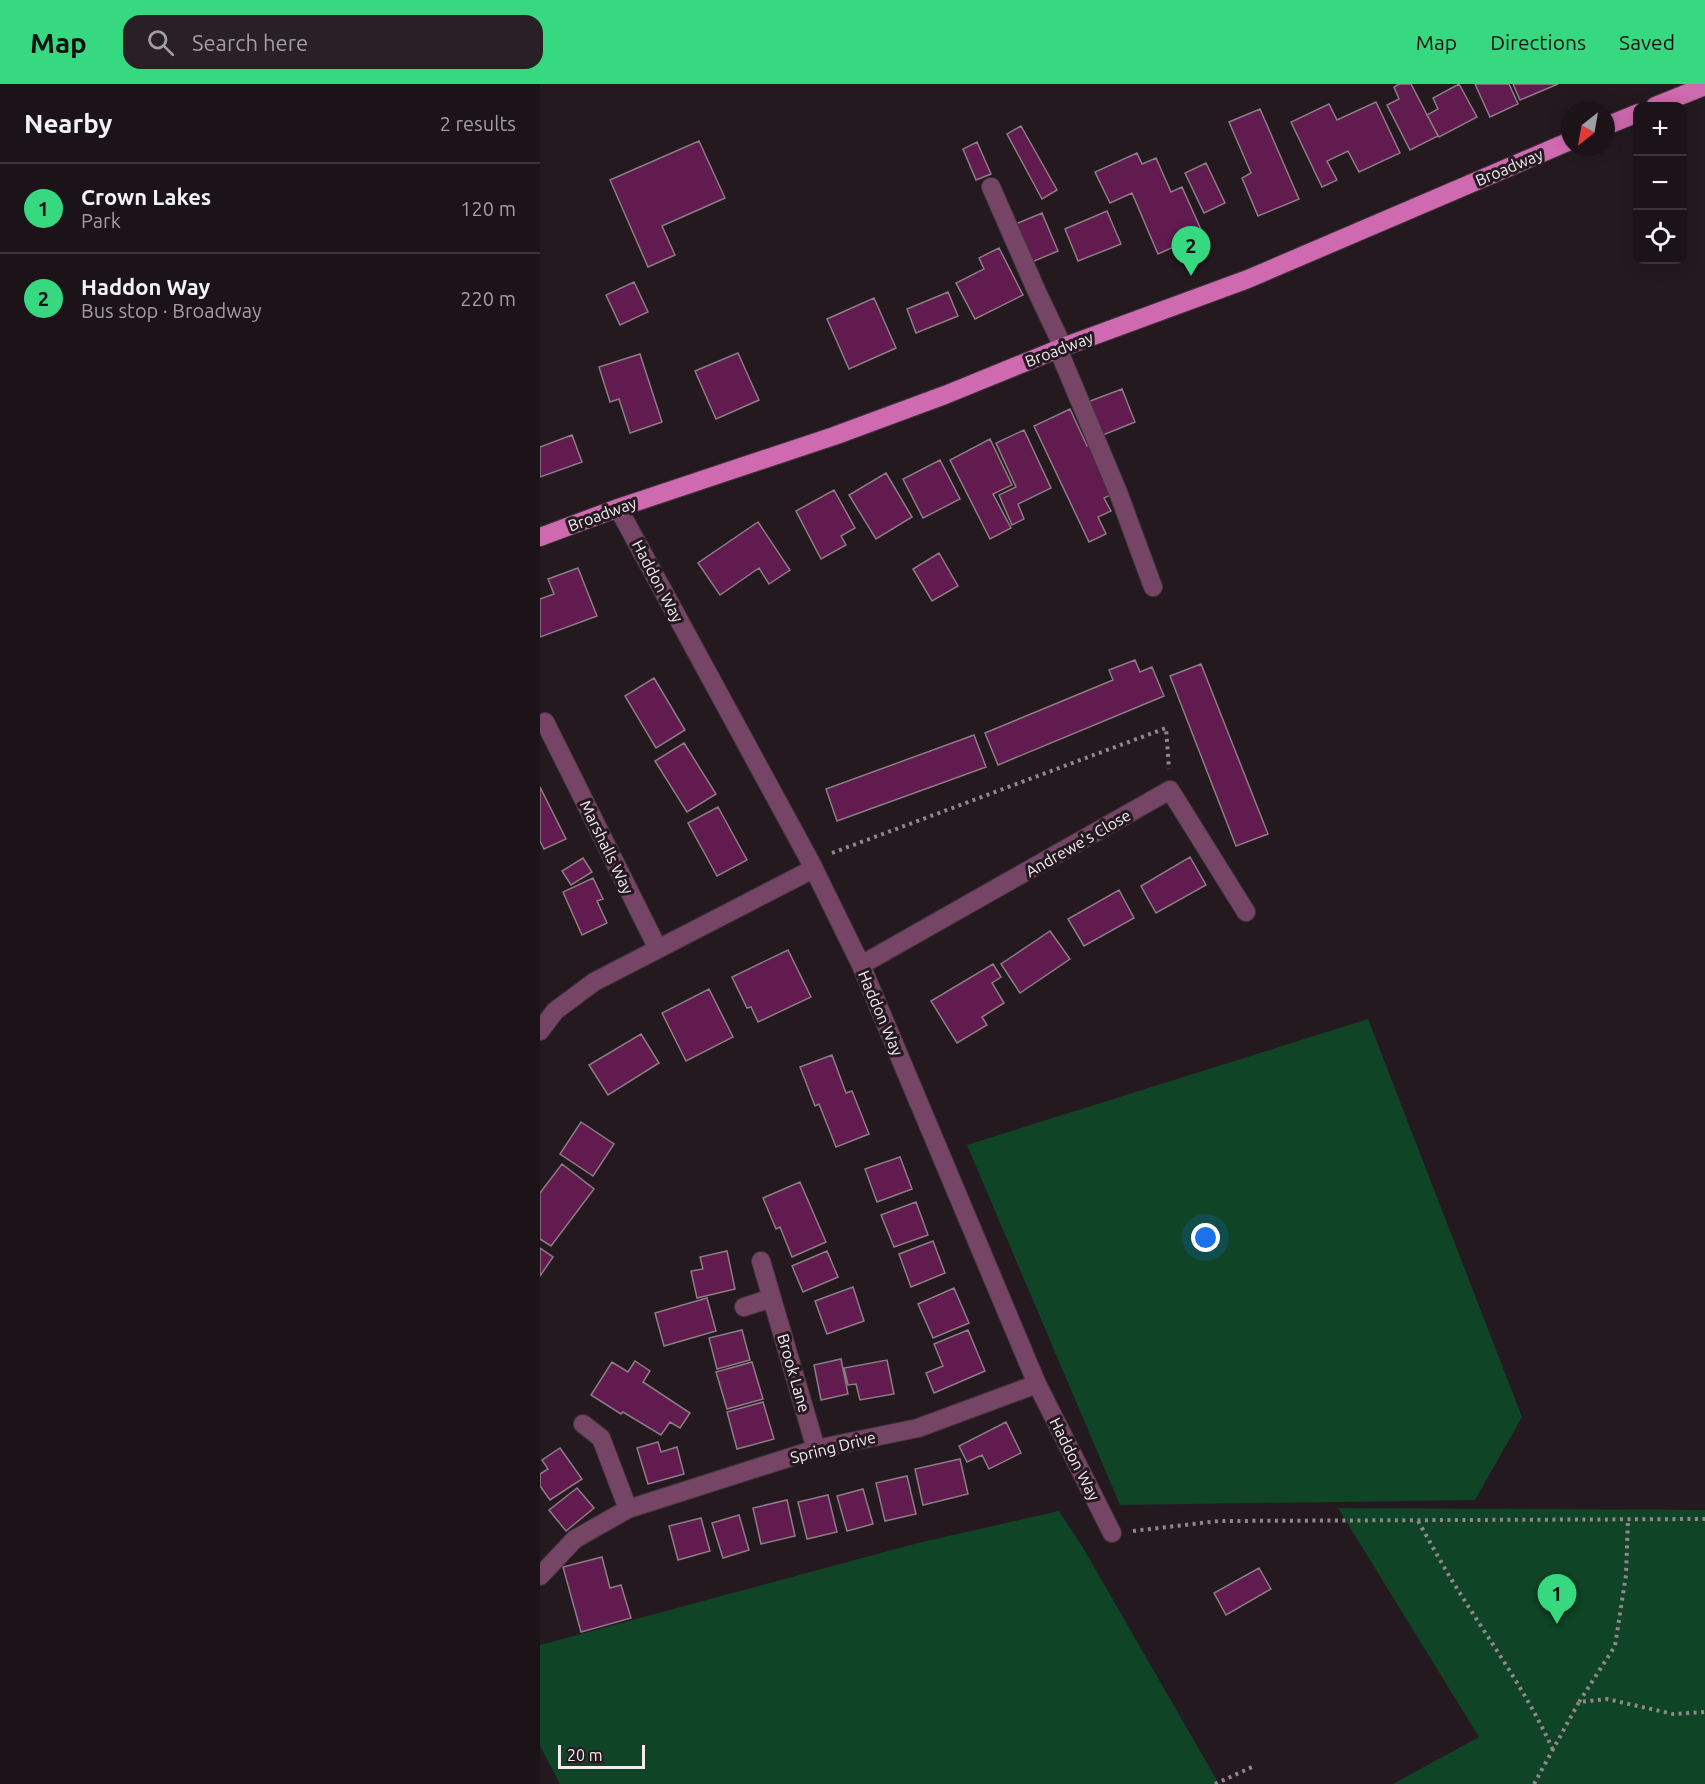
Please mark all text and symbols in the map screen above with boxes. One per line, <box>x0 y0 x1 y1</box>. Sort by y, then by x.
search box <box>123 15 543 69</box>
icon: search <box>144 26 177 59</box>
text: Map <box>30 27 87 58</box>
text: Search here <box>192 30 308 55</box>
text: Map <box>1416 30 1457 54</box>
text: Directions <box>1490 30 1586 54</box>
text: Saved <box>1619 30 1675 54</box>
north arrow <box>1561 102 1615 156</box>
map controls <box>1633 102 1687 264</box>
button: + <box>1633 102 1687 156</box>
text: Nearby <box>24 109 112 138</box>
text: 2 results <box>440 112 516 135</box>
street label: Broadway <box>1473 145 1546 189</box>
button: − <box>1633 156 1687 210</box>
text: Crown Lakes <box>81 184 211 209</box>
text: 1 <box>38 197 49 220</box>
text: 120 m <box>460 197 516 220</box>
text: Park <box>81 209 121 232</box>
button: locate <box>1633 210 1687 264</box>
pin: 2 <box>1172 226 1210 276</box>
text: Haddon Way <box>81 274 210 299</box>
text: 2 <box>38 287 49 310</box>
text: 220 m <box>460 287 516 310</box>
text: Bus stop · Broadway <box>81 299 262 322</box>
street label: Broadway <box>1022 328 1096 370</box>
street label: Broadway <box>565 493 639 535</box>
street label: Haddon Way <box>629 537 687 626</box>
street label: Marshalls Way <box>577 797 638 897</box>
street label: Andrewe's Close <box>1022 806 1134 880</box>
street label: Haddon Way <box>855 968 907 1059</box>
your location <box>1191 1223 1220 1252</box>
street label: Brook Lane <box>774 1332 814 1414</box>
street label: Haddon Way <box>1046 1415 1104 1504</box>
street label: Spring Drive <box>788 1428 878 1466</box>
pin: 1 <box>1538 1574 1576 1624</box>
scale bar <box>558 1742 645 1770</box>
text: 20 m <box>567 1746 603 1764</box>

